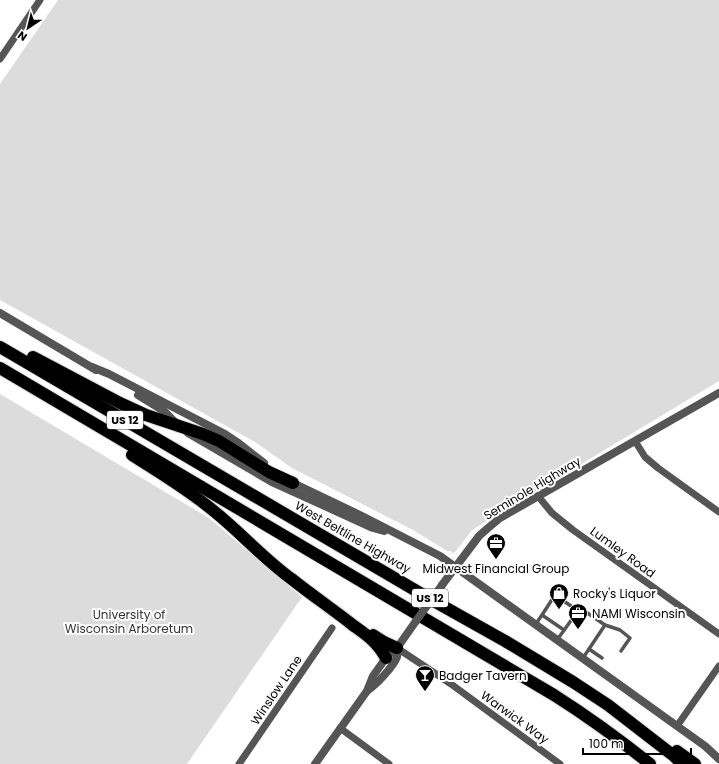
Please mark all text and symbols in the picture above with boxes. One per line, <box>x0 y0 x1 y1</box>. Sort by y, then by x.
north arrow <box>8 8 48 48</box>
text: N <box>14 27 30 45</box>
road number: US 12 <box>107 411 143 429</box>
street label: Seminole Highway <box>480 452 584 524</box>
street label: West Beltline Highway <box>292 497 414 577</box>
street label: Lumley Road <box>587 523 659 581</box>
office icon: Midwest Financial Group <box>485 532 507 560</box>
place label: Midwest Financial Group <box>423 560 569 577</box>
shop icon: Rocky's Liquor <box>548 582 570 610</box>
place label: Rocky's Liquor <box>573 585 656 602</box>
road number: US 12 <box>412 589 448 607</box>
office icon: NAMI Wisconsin <box>567 602 589 630</box>
place label: NAMI Wisconsin <box>592 605 685 622</box>
park label: University of Wisconsin Arboretum <box>65 606 193 637</box>
street label: Winslow Lane <box>246 652 306 728</box>
bar icon: Badger Tavern <box>414 664 436 692</box>
place label: Badger Tavern <box>439 667 527 684</box>
street label: Warwick Way <box>478 687 553 748</box>
scale bar <box>583 730 691 756</box>
text: 100 m <box>589 735 623 752</box>

